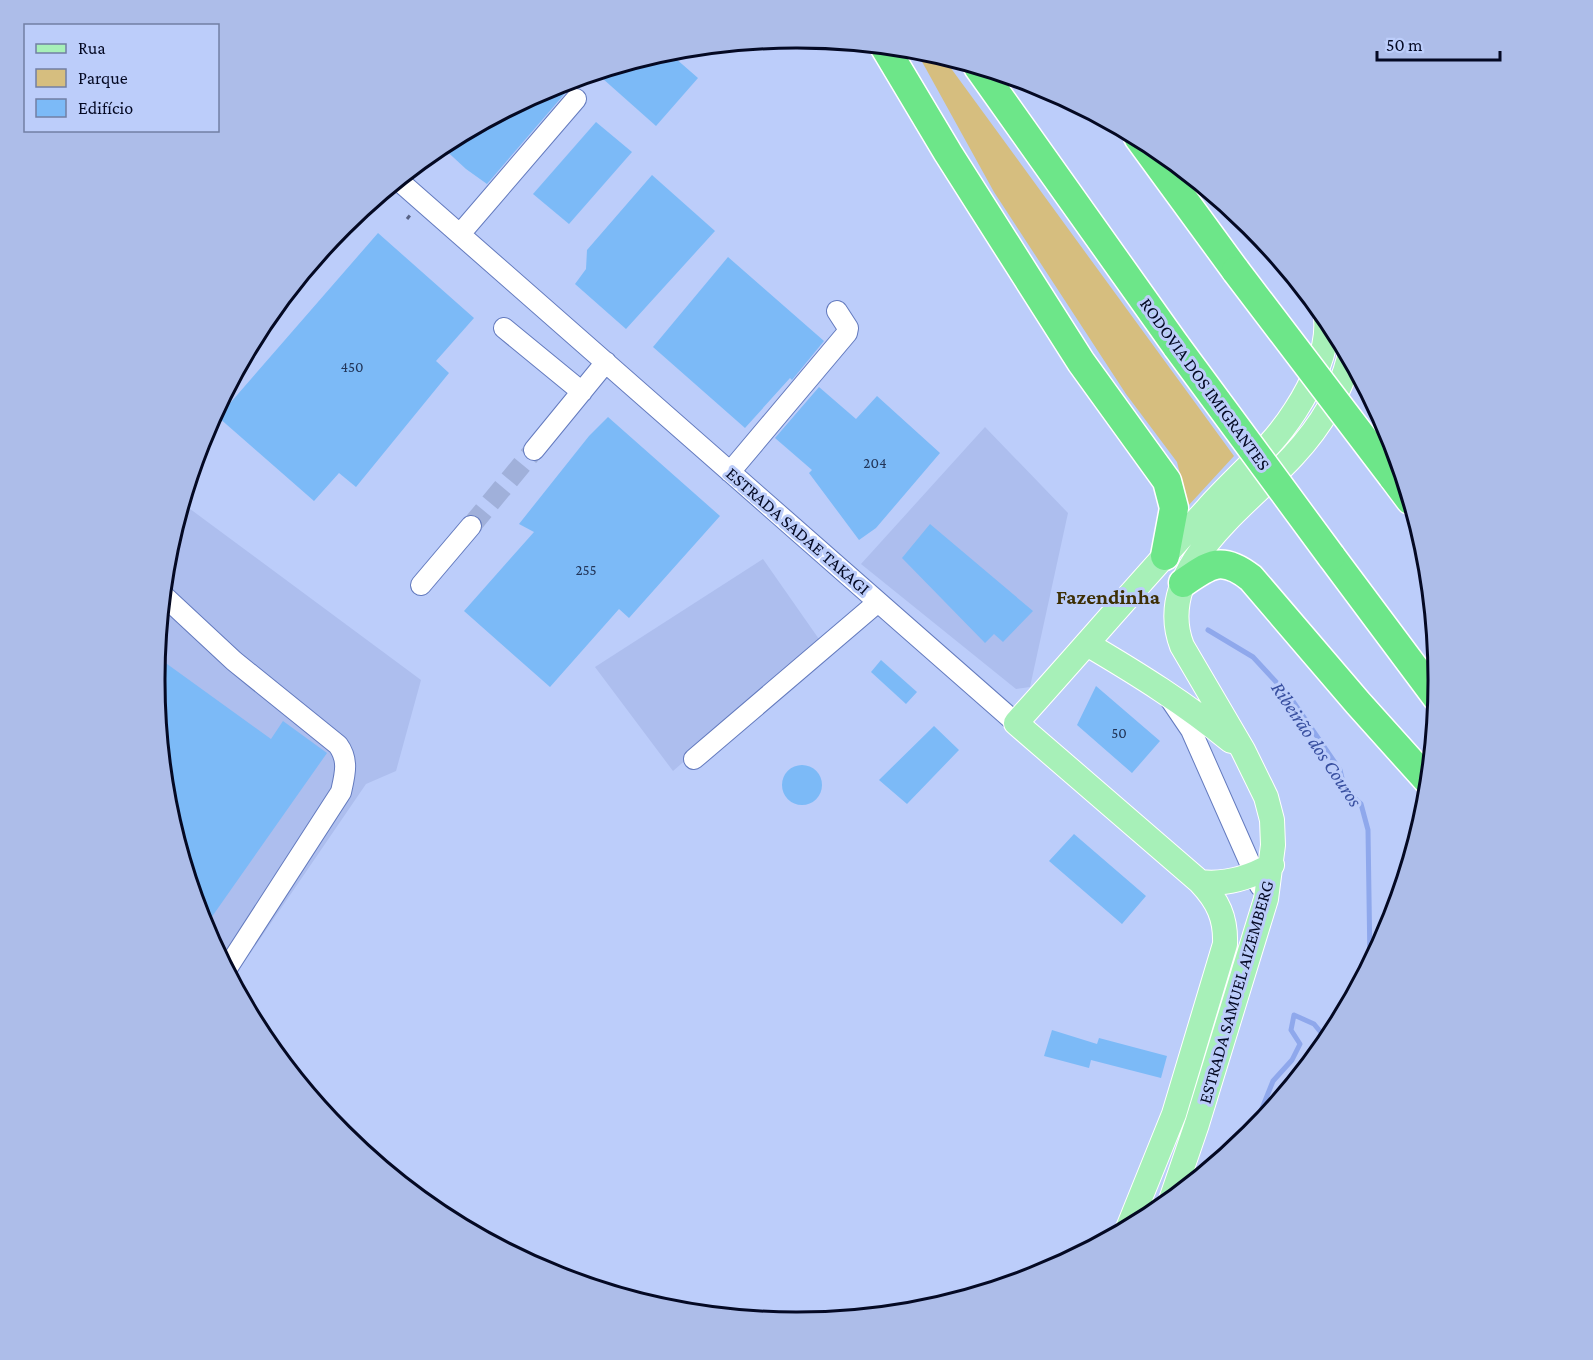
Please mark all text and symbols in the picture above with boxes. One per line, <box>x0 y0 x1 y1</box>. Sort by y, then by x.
legend <box>24 24 219 132</box>
scale bar <box>1377 24 1500 62</box>
text: 50 m <box>1386 35 1423 55</box>
text: Rua <box>78 38 106 58</box>
text: Parque <box>78 68 128 88</box>
text: Edifício <box>78 98 133 118</box>
street label: RODOVIA DOS IMIGRANTES <box>1136 294 1274 474</box>
house number: 450 <box>340 359 364 375</box>
house number: 204 <box>863 455 887 471</box>
street label: ESTRADA SADAE TAKAGI <box>722 463 874 599</box>
house number: 255 <box>575 562 597 578</box>
district label: Fazendinha <box>1056 585 1161 609</box>
water label: Ribeirão dos Couros <box>1267 677 1367 811</box>
house number: 50 <box>1111 725 1127 741</box>
street label: ESTRADA SAMUEL AIZEMBERG <box>1195 878 1277 1106</box>

